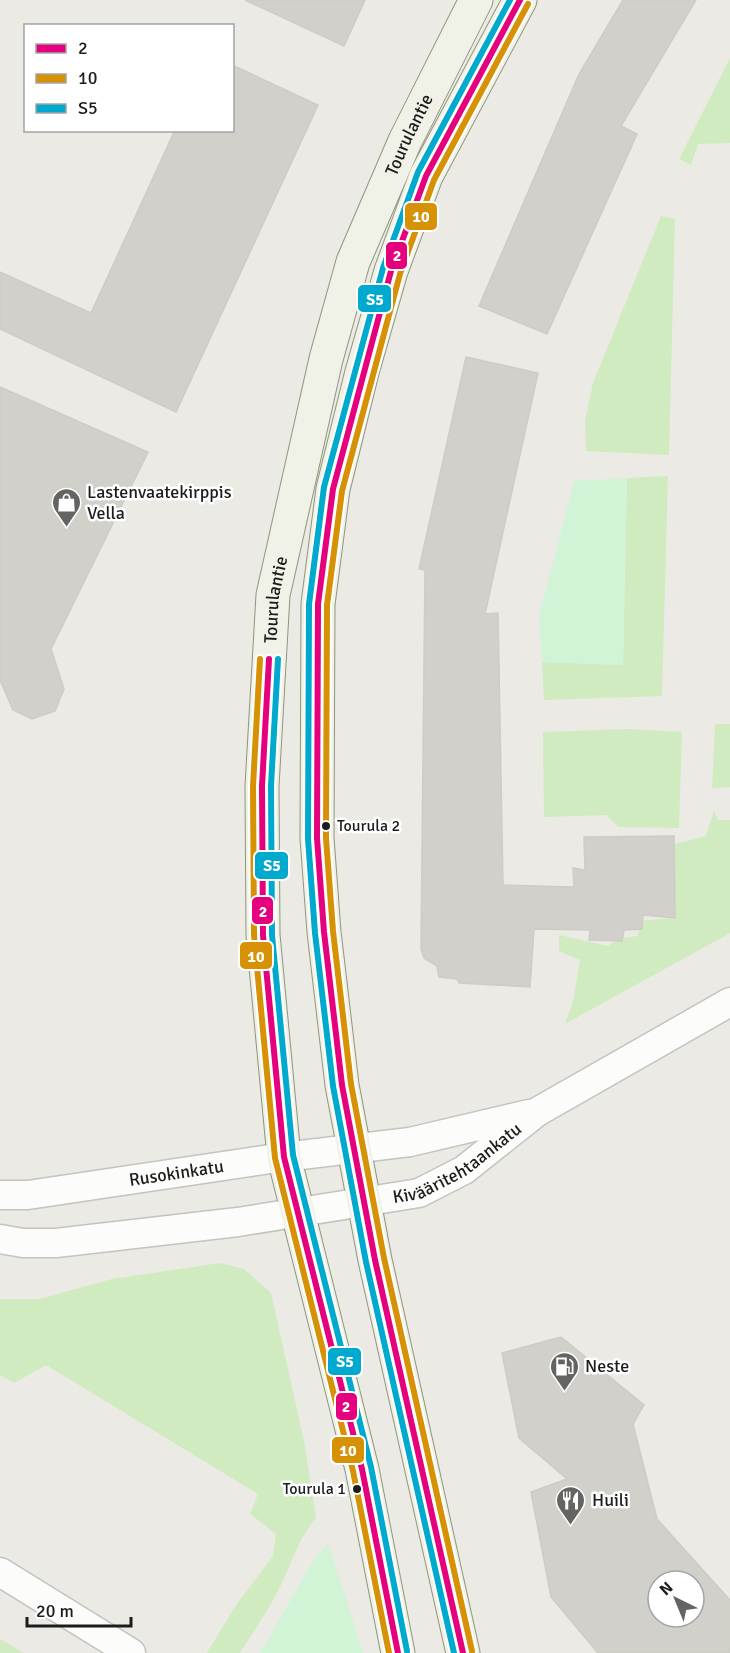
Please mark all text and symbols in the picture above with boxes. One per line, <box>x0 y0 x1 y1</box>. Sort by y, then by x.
legend <box>24 24 234 132</box>
text: 2 <box>78 37 88 59</box>
text: 10 <box>78 67 97 89</box>
street label: Tourulantie <box>380 90 438 179</box>
text: S5 <box>78 97 98 119</box>
line badge: 10 <box>404 202 438 231</box>
text: 10 <box>412 207 430 227</box>
line badge: 2 <box>385 241 408 270</box>
text: 2 <box>393 246 401 266</box>
line badge: S5 <box>357 284 392 313</box>
text: S5 <box>366 290 384 310</box>
place label: Lastenvaatekirppis Vella <box>87 481 232 524</box>
shop icon: Lastenvaatekirppis Vella <box>50 486 82 528</box>
street label: Tourulantie <box>259 554 292 644</box>
place label: Tourula 2 <box>337 816 400 836</box>
marker: Tourula 2 <box>320 820 332 832</box>
line badge: S5 <box>254 851 289 880</box>
text: S5 <box>263 856 281 876</box>
line badge: 2 <box>251 896 274 925</box>
text: 2 <box>259 902 267 922</box>
line badge: 10 <box>239 941 273 970</box>
text: 10 <box>247 947 265 967</box>
street label: Kivääritehtaankatu <box>391 1118 526 1208</box>
street label: Rusokinkatu <box>128 1155 225 1191</box>
line badge: S5 <box>327 1347 362 1376</box>
fuel station icon: Neste <box>548 1350 580 1392</box>
text: S5 <box>336 1352 354 1372</box>
place label: Neste <box>585 1355 629 1377</box>
line badge: 2 <box>335 1392 358 1421</box>
text: 2 <box>342 1397 350 1417</box>
line badge: 10 <box>331 1436 365 1464</box>
text: 10 <box>339 1441 357 1461</box>
place label: Tourula 1 <box>283 1479 346 1499</box>
marker: Tourula 1 <box>351 1483 363 1495</box>
restaurant icon: Huili <box>555 1484 587 1526</box>
place label: Huili <box>592 1489 629 1511</box>
north arrow <box>646 1569 706 1629</box>
text: N <box>656 1578 677 1600</box>
scale bar <box>27 1590 130 1628</box>
text: 20 m <box>36 1600 74 1622</box>

